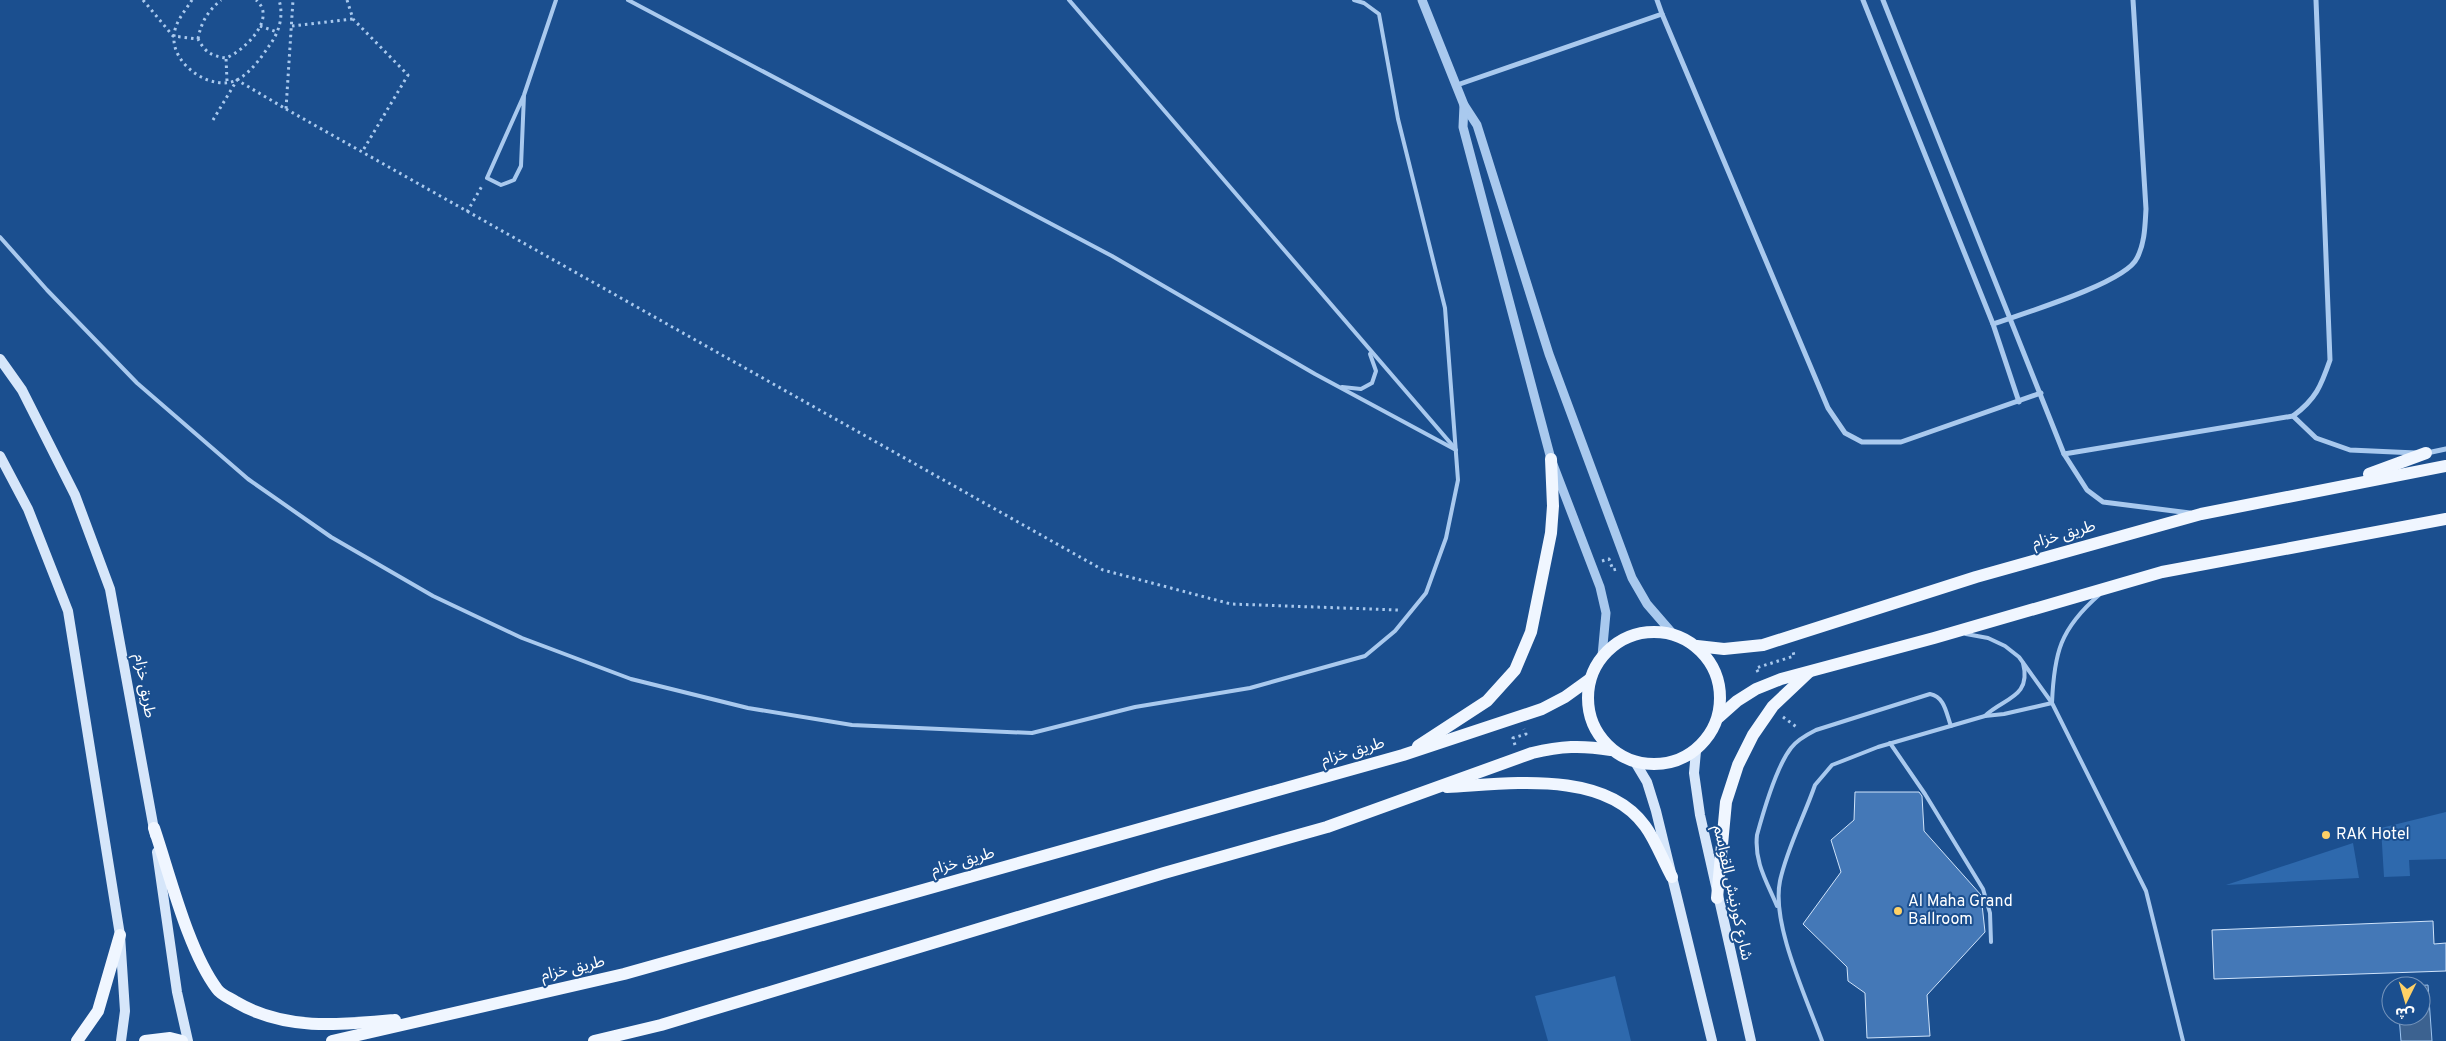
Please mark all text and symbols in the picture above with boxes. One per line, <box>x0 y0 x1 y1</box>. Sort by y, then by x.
street label: طريق خزام <box>2030 516 2098 555</box>
street label: طريق خزام <box>128 652 160 720</box>
street label: طريق خزام <box>1319 733 1387 772</box>
street label: شارع كورنيش القواسم <box>1707 824 1756 963</box>
place label: RAK Hotel <box>2336 825 2410 845</box>
marker: RAK Hotel <box>2320 829 2332 841</box>
street label: طريق خزام <box>929 843 997 882</box>
place label: Al Maha Grand Ballroom <box>1908 892 2013 930</box>
marker: Al Maha Grand Ballroom <box>1892 905 1904 917</box>
street label: طريق خزام <box>539 952 607 987</box>
north arrow <box>2381 976 2431 1026</box>
text: ش <box>2395 1003 2415 1022</box>

